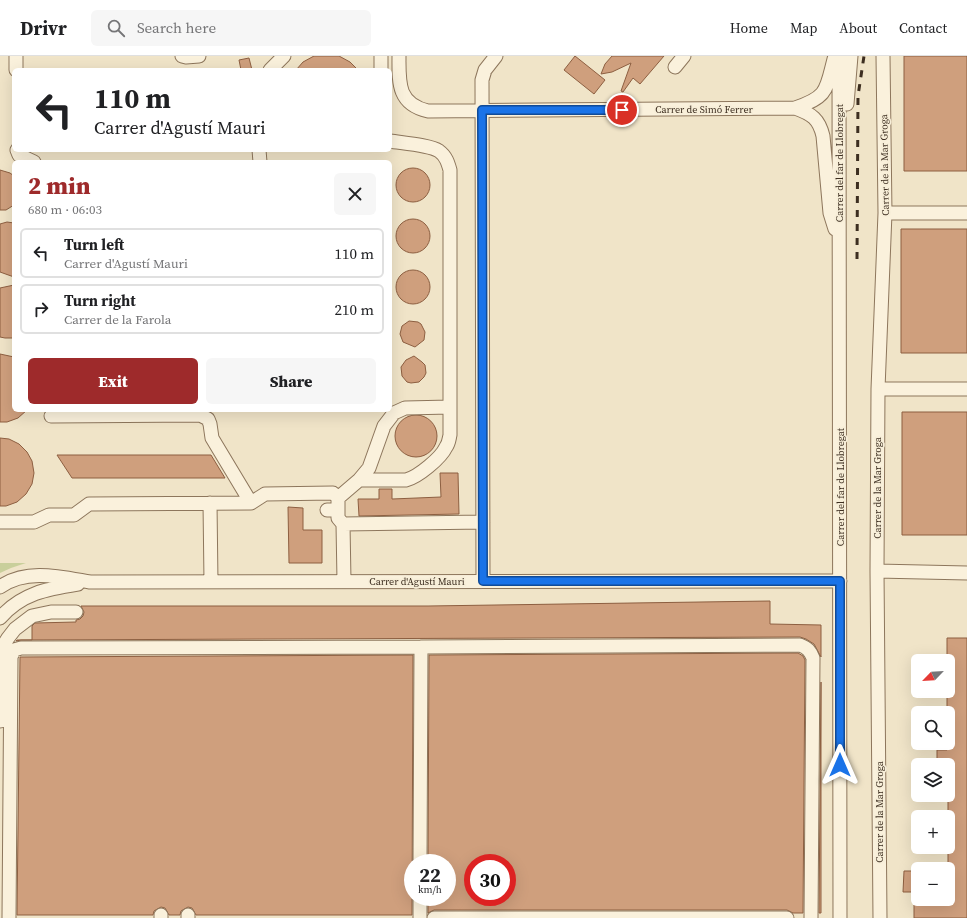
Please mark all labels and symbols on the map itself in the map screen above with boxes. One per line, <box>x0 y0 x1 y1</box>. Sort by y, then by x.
pin <box>605 93 639 127</box>
street label: Carrer de Simó Ferrer <box>655 103 754 116</box>
street label: Carrer del far de Llobregat <box>833 103 846 222</box>
street label: Carrer de la Mar Groga <box>877 113 892 216</box>
street label: Carrer del far de Llobregat <box>834 427 847 546</box>
street label: Carrer de la Mar Groga <box>871 436 884 539</box>
street label: Carrer d'Agustí Mauri <box>369 575 465 588</box>
north arrow <box>911 654 955 698</box>
position arrow <box>819 744 861 786</box>
street label: Carrer de la Mar Groga <box>873 760 886 863</box>
speed limit sign: 30 <box>464 854 516 906</box>

